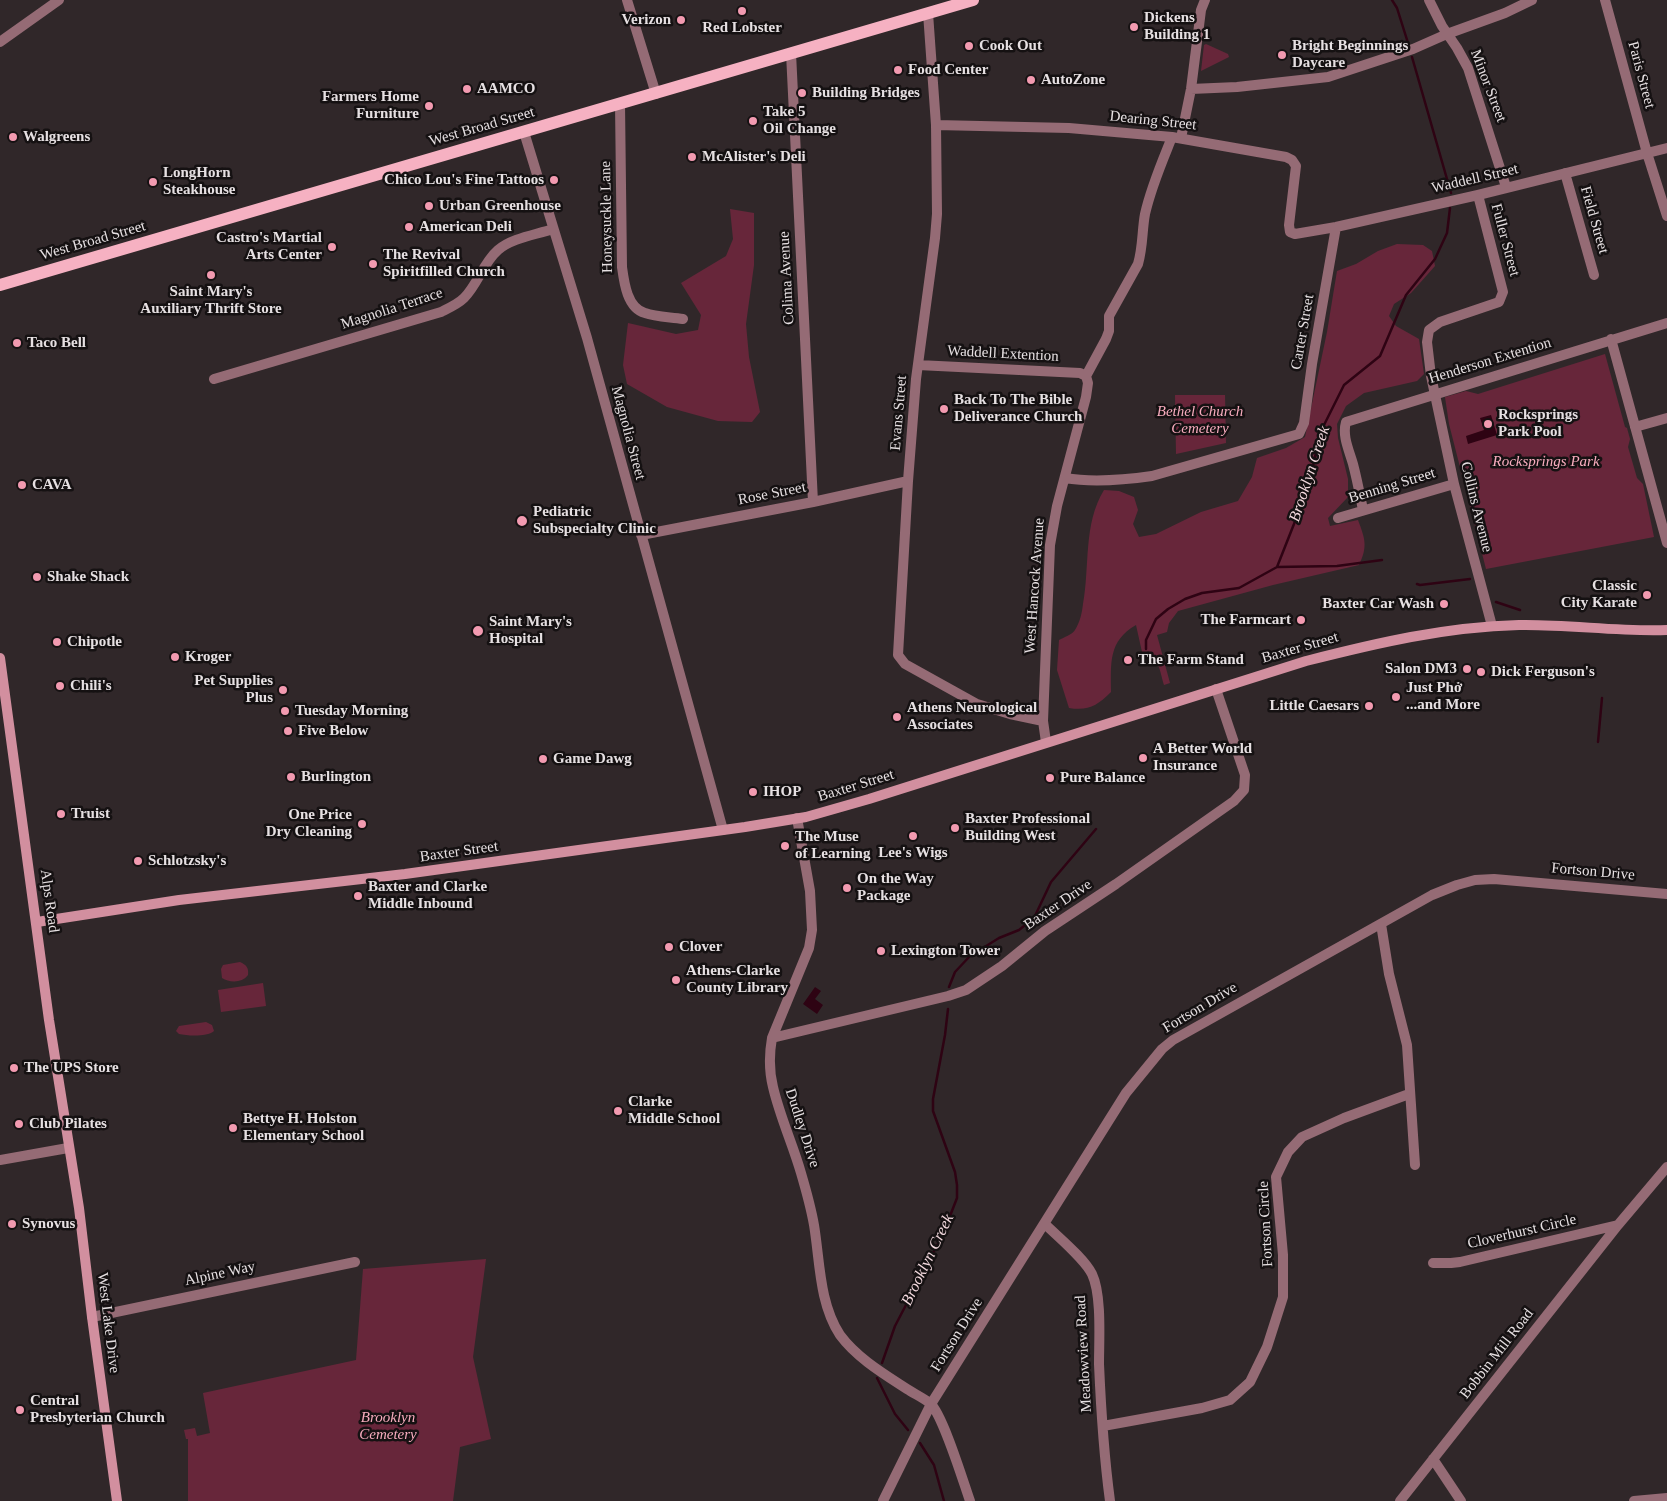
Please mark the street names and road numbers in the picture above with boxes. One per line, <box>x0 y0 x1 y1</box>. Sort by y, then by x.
street label: Paris Street <box>1623 39 1659 111</box>
street label: Minor Street <box>1466 47 1510 125</box>
street label: West Broad Street <box>427 103 537 151</box>
street label: Dearing Street <box>1109 107 1197 135</box>
street label: Waddell Street <box>1430 160 1520 198</box>
street label: Honeysuckle Lane <box>597 161 617 273</box>
street label: Field Street <box>1576 184 1612 256</box>
street label: Fuller Street <box>1487 202 1523 278</box>
street label: West Broad Street <box>38 217 148 265</box>
street label: Colima Avenue <box>776 231 798 325</box>
street label: Magnolia Terrace <box>339 284 445 334</box>
street label: Carter Street <box>1288 293 1318 371</box>
street label: Henderson Extention <box>1427 334 1553 388</box>
street label: Waddell Extention <box>947 342 1059 366</box>
street label: Evans Street <box>887 375 911 451</box>
street label: Magnolia Street <box>607 384 649 482</box>
street label: Collins Avenue <box>1456 460 1496 554</box>
street label: Benning Street <box>1347 464 1437 508</box>
street label: Rose Street <box>737 479 807 509</box>
street label: West Hancock Avenue <box>1021 518 1049 654</box>
street label: Baxter Street <box>1260 628 1340 668</box>
street label: Baxter Street <box>816 766 896 806</box>
street label: Baxter Street <box>419 838 499 866</box>
street label: Fortson Drive <box>1551 859 1635 885</box>
street label: Alps Road <box>36 868 62 934</box>
street label: Baxter Drive <box>1021 876 1095 934</box>
street label: Fortson Drive <box>1159 979 1241 1037</box>
street label: Dudley Drive <box>781 1086 823 1170</box>
street label: Fortson Circle <box>1255 1180 1277 1268</box>
street label: Cloverhurst Circle <box>1466 1211 1578 1253</box>
street label: Alpine Way <box>183 1258 257 1290</box>
street label: West Lake Drive <box>93 1272 123 1374</box>
street label: Fortson Drive <box>927 1295 987 1375</box>
street label: Meadowview Road <box>1072 1295 1096 1413</box>
street label: Bobbin Mill Road <box>1456 1305 1538 1403</box>

